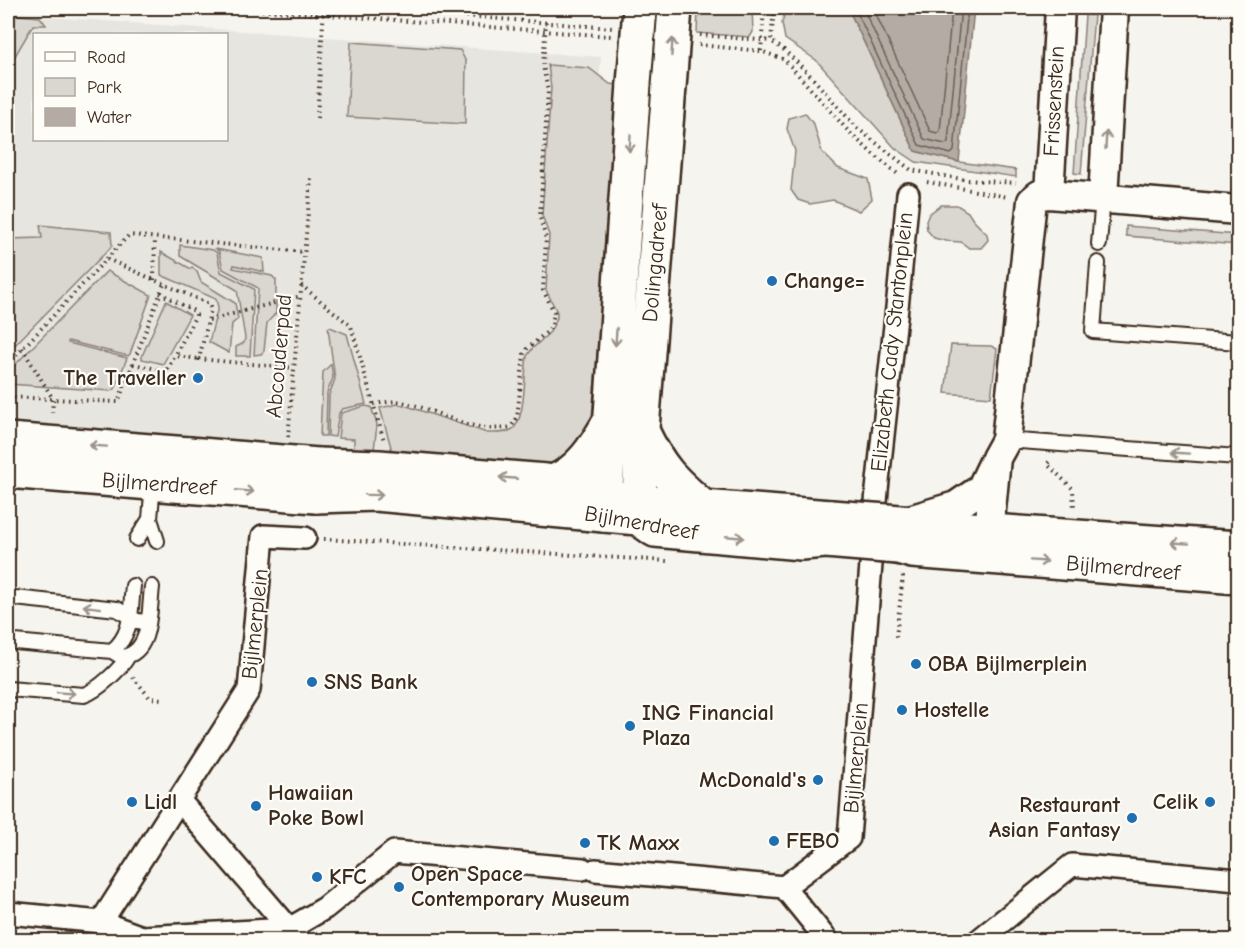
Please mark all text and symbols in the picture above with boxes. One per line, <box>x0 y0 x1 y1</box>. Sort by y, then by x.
legend <box>33 33 228 141</box>
one-way arrow <box>667 38 678 58</box>
street label: Frissenstein <box>1038 45 1070 157</box>
text: Road <box>87 47 126 68</box>
text: Park <box>87 77 122 98</box>
text: Water <box>87 107 132 128</box>
one-way arrow <box>1101 131 1112 150</box>
one-way arrow <box>624 132 635 152</box>
street label: Dolingadreef <box>637 201 673 323</box>
street label: Elizabeth Cady Stantonplein <box>865 211 919 473</box>
place label: Change= <box>784 268 865 294</box>
marker: Change= <box>765 274 779 288</box>
street label: Abcouderpad <box>261 293 297 419</box>
one-way arrow <box>611 327 622 347</box>
place label: The Traveller <box>63 365 186 391</box>
marker: The Traveller <box>191 371 205 385</box>
one-way arrow <box>88 441 108 452</box>
one-way arrow <box>1171 447 1191 458</box>
street label: Bijlmerdreef <box>101 467 219 501</box>
one-way arrow <box>498 472 518 483</box>
one-way arrow <box>234 485 254 496</box>
one-way arrow <box>364 489 384 501</box>
street label: Bijlmerdreef <box>583 500 701 546</box>
one-way arrow <box>724 532 744 543</box>
one-way arrow <box>1171 538 1191 549</box>
street label: Bijlmerdreef <box>1065 550 1183 586</box>
one-way arrow <box>1029 556 1049 567</box>
street label: Bijlmerplein <box>236 567 274 681</box>
one-way arrow <box>83 601 103 612</box>
place label: OBA Bijlmerplein <box>928 651 1087 677</box>
marker: OBA Bijlmerplein <box>909 657 923 671</box>
place label: SNS Bank <box>324 669 418 695</box>
marker: SNS Bank <box>305 675 319 689</box>
one-way arrow <box>55 688 75 699</box>
place label: Hostelle <box>914 697 989 723</box>
place label: ING Financial Plaza <box>642 700 774 751</box>
street label: Bijlmerplein <box>838 701 874 815</box>
marker: Hostelle <box>895 703 909 717</box>
marker: ING Financial Plaza <box>623 719 637 733</box>
place label: McDonald's <box>699 767 806 793</box>
marker: McDonald's <box>811 773 825 787</box>
place label: Hawaiian Poke Bowl <box>268 780 364 831</box>
place label: Lidl <box>144 789 177 815</box>
place label: Celik <box>1153 789 1198 815</box>
place label: Restaurant Asian Fantasy <box>989 792 1121 843</box>
marker: Lidl <box>125 795 139 809</box>
marker: Celik <box>1203 795 1217 809</box>
marker: Hawaiian Poke Bowl <box>249 799 263 813</box>
marker: Restaurant Asian Fantasy <box>1125 811 1139 825</box>
place label: FEBO <box>786 828 839 854</box>
place label: TK Maxx <box>597 830 679 856</box>
marker: FEBO <box>767 834 781 848</box>
marker: TK Maxx <box>578 836 592 850</box>
place label: Open Space Contemporary Museum <box>411 861 630 912</box>
place label: KFC <box>329 864 367 890</box>
marker: KFC <box>310 870 324 884</box>
marker: Open Space Contemporary Museum <box>392 880 406 894</box>

